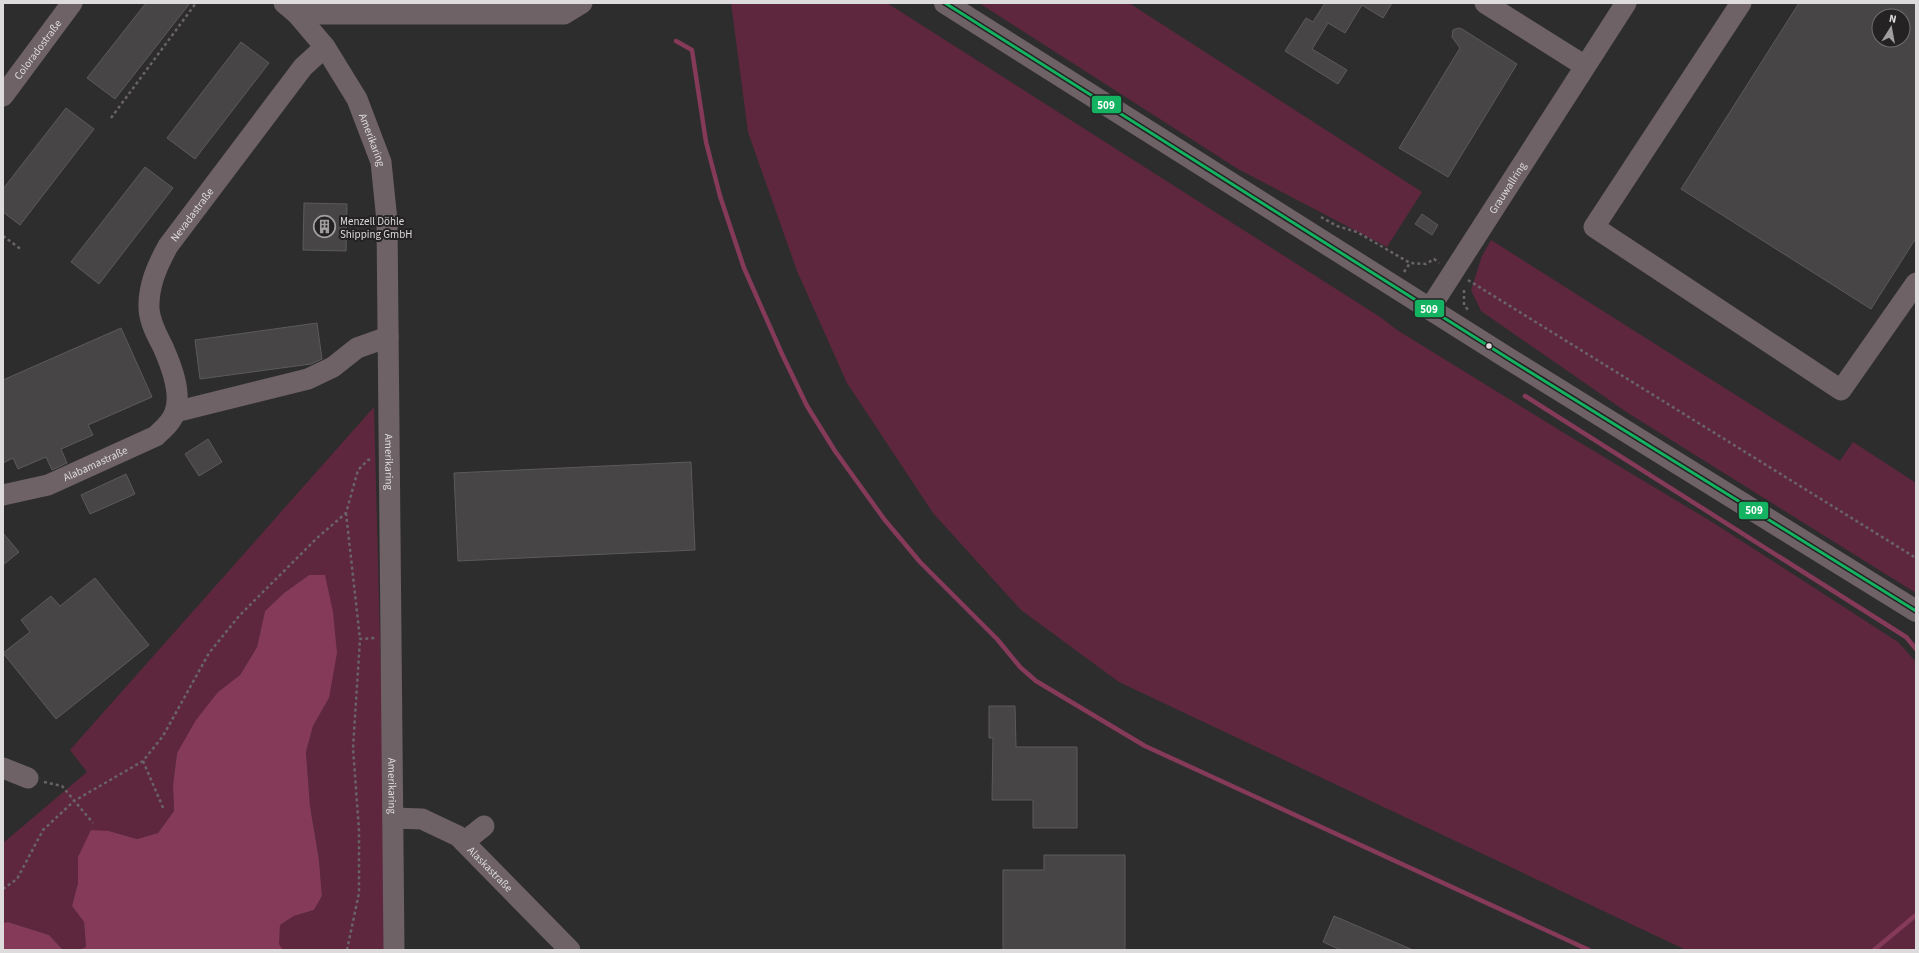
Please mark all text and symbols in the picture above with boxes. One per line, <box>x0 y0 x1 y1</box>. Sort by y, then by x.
north arrow <box>1871 8 1911 48</box>
text: N <box>1888 11 1898 27</box>
street label: Coloradostraße <box>11 16 66 83</box>
line badge: 509 <box>1091 95 1122 114</box>
text: 509 <box>1097 98 1115 113</box>
street label: Amerikaring <box>355 111 388 168</box>
street label: Grauwallring <box>1485 159 1530 217</box>
street label: Nevadastraße <box>167 184 218 245</box>
building icon: Menzell Döhle Shipping GmbH <box>312 214 338 240</box>
place label: Menzell Döhle Shipping GmbH <box>340 214 412 242</box>
line badge: 509 <box>1414 299 1445 318</box>
text: 509 <box>1420 302 1438 317</box>
unlabelled marker <box>1484 341 1494 351</box>
street label: Amerikaring <box>381 434 397 491</box>
street label: Alabamastraße <box>61 443 131 485</box>
line badge: 509 <box>1738 501 1769 520</box>
text: 509 <box>1745 503 1763 518</box>
street label: Amerikaring <box>384 758 400 814</box>
street label: Alaskastraße <box>464 843 516 896</box>

